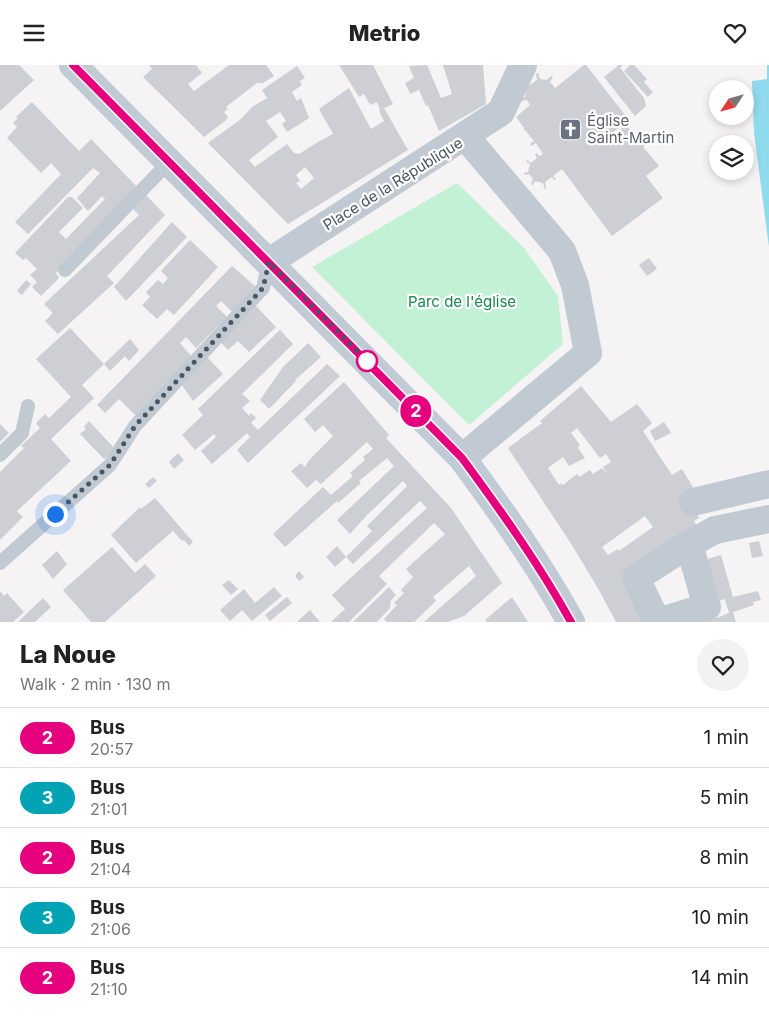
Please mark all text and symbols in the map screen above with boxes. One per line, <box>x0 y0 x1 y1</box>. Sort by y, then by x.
icon: menu <box>20 19 48 47</box>
icon: heart <box>721 19 749 47</box>
text: Metrio <box>349 20 420 46</box>
north arrow <box>709 80 754 125</box>
map controls <box>709 80 754 180</box>
place label: Église Saint-Martin <box>587 111 674 147</box>
church icon: Église Saint-Martin <box>559 118 583 142</box>
street label: Place de la République <box>319 133 466 234</box>
button: layers <box>709 135 754 180</box>
park label: Parc de l'église <box>408 292 516 311</box>
unlabelled marker <box>356 350 378 372</box>
line badge: 2 <box>400 395 432 427</box>
text: 2 <box>410 400 422 421</box>
your location <box>43 502 68 527</box>
button: heart <box>697 639 749 691</box>
text: La Noue <box>20 640 116 669</box>
text: Walk · 2 min · 130 m <box>20 674 170 694</box>
text: Bus <box>90 716 125 739</box>
text: 1 min <box>703 726 749 749</box>
text: 2 <box>42 727 53 748</box>
text: 20:57 <box>90 739 133 759</box>
text: Bus <box>90 776 125 799</box>
text: 5 min <box>700 786 749 809</box>
text: 3 <box>42 787 53 808</box>
text: 21:01 <box>90 799 127 819</box>
text: Bus <box>90 836 125 859</box>
text: 8 min <box>699 846 749 869</box>
text: 2 <box>42 847 53 868</box>
text: 21:04 <box>90 859 131 879</box>
text: Bus <box>90 896 125 919</box>
text: 10 min <box>691 906 749 929</box>
text: 3 <box>42 907 53 928</box>
text: 21:06 <box>90 919 131 939</box>
text: Bus <box>90 956 125 979</box>
text: 14 min <box>691 966 749 989</box>
text: 2 <box>42 967 53 988</box>
text: 21:10 <box>90 979 127 999</box>

